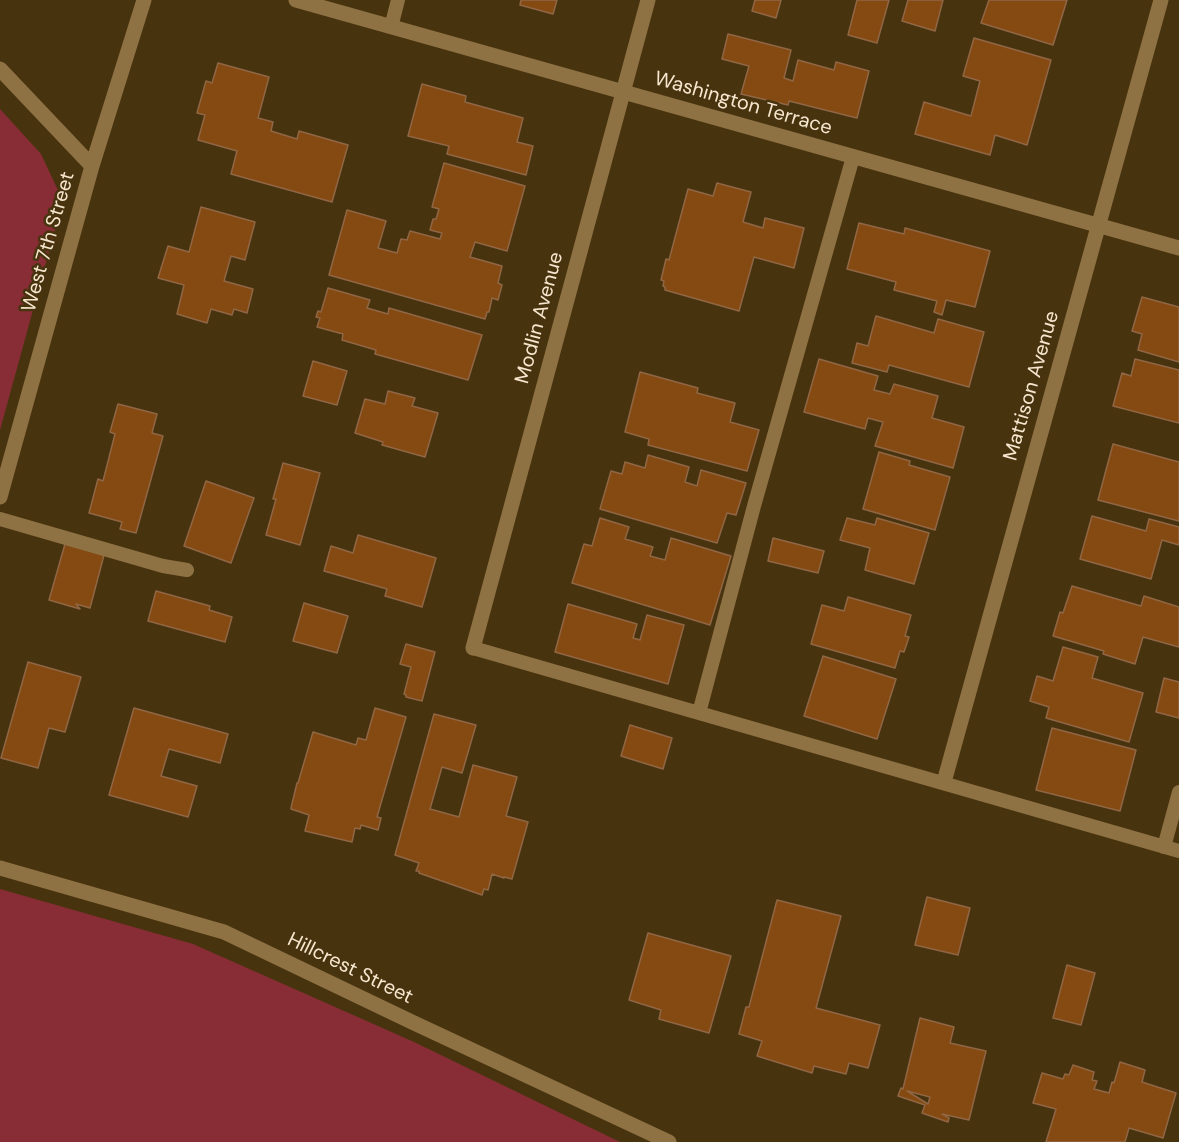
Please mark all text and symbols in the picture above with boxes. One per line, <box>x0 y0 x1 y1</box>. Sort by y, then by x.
street label: Washington Terrace <box>651 67 835 141</box>
street label: West 7th Street <box>18 169 80 315</box>
street label: Modlin Avenue <box>511 250 569 386</box>
street label: Mattison Avenue <box>999 308 1065 464</box>
street label: Hillcrest Street <box>283 928 417 1010</box>

